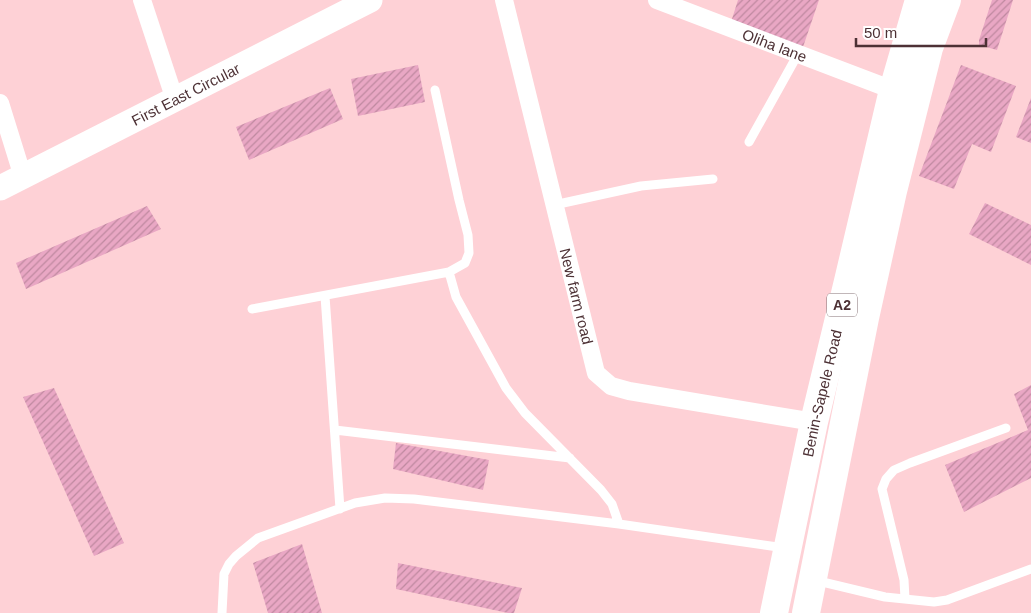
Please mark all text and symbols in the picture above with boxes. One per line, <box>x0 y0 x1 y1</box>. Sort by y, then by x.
scale bar <box>856 15 986 47</box>
text: 50 m <box>864 24 897 41</box>
street label: Oliha lane <box>740 25 809 65</box>
street label: First East Circular <box>128 59 242 128</box>
street label: New farm road <box>557 246 597 346</box>
road number: A2 <box>827 294 857 316</box>
street label: Benin-Sapele Road <box>798 328 845 458</box>

